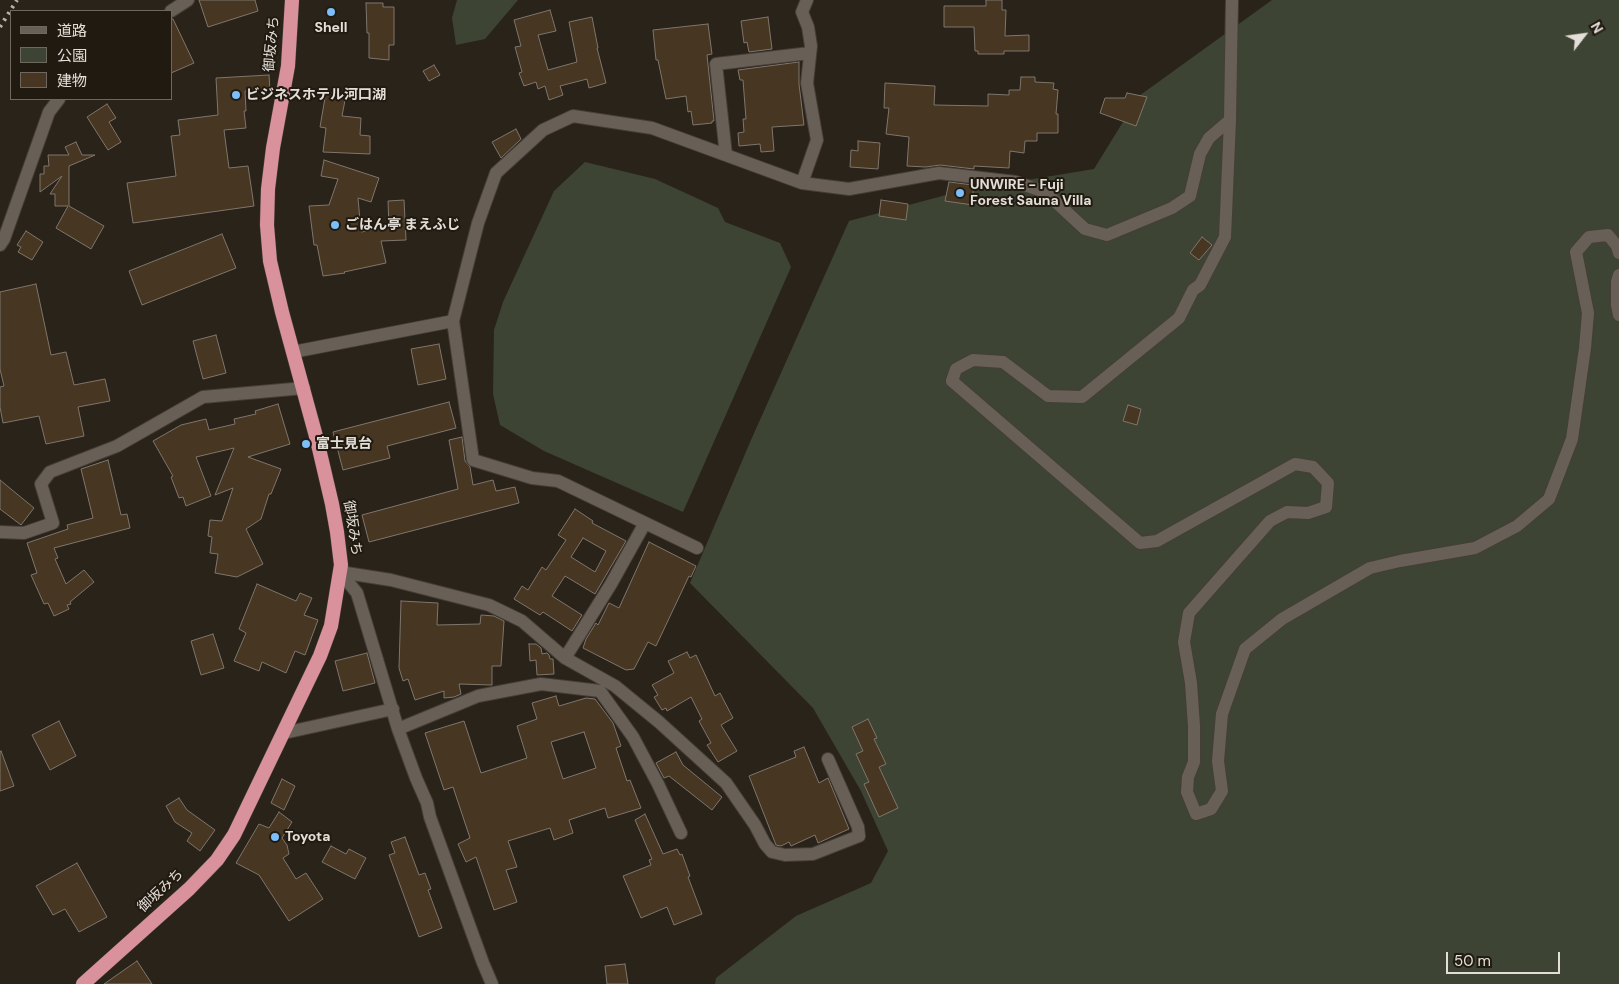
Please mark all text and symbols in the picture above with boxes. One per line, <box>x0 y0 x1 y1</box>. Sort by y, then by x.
marker: Shell <box>325 6 337 18</box>
legend <box>10 10 172 100</box>
north arrow <box>1559 10 1609 60</box>
street label: 御坂みち <box>261 15 283 73</box>
text: N <box>1587 19 1607 36</box>
place label: Shell <box>314 20 348 36</box>
text: 道路 <box>57 21 87 41</box>
text: 公園 <box>57 46 87 66</box>
text: 建物 <box>57 71 87 91</box>
place label: ビジネスホテル河口湖 <box>246 87 386 103</box>
marker: ビジネスホテル河口湖 <box>230 89 242 101</box>
place label: UNWIRE - Fuji Forest Sauna Villa <box>970 177 1091 210</box>
marker: UNWIRE - Fuji Forest Sauna Villa <box>954 187 966 199</box>
place label: ごはん亭 まえふじ <box>345 217 460 233</box>
marker: ごはん亭 まえふじ <box>329 219 341 231</box>
place label: 富士見台 <box>316 436 372 452</box>
marker: 富士見台 <box>300 438 312 450</box>
street label: 御坂みち <box>339 499 365 557</box>
place label: Toyota <box>285 829 330 845</box>
marker: Toyota <box>269 831 281 843</box>
street label: 御坂みち <box>135 866 187 916</box>
scale bar <box>1449 942 1563 974</box>
text: 50 m <box>1454 951 1491 971</box>

